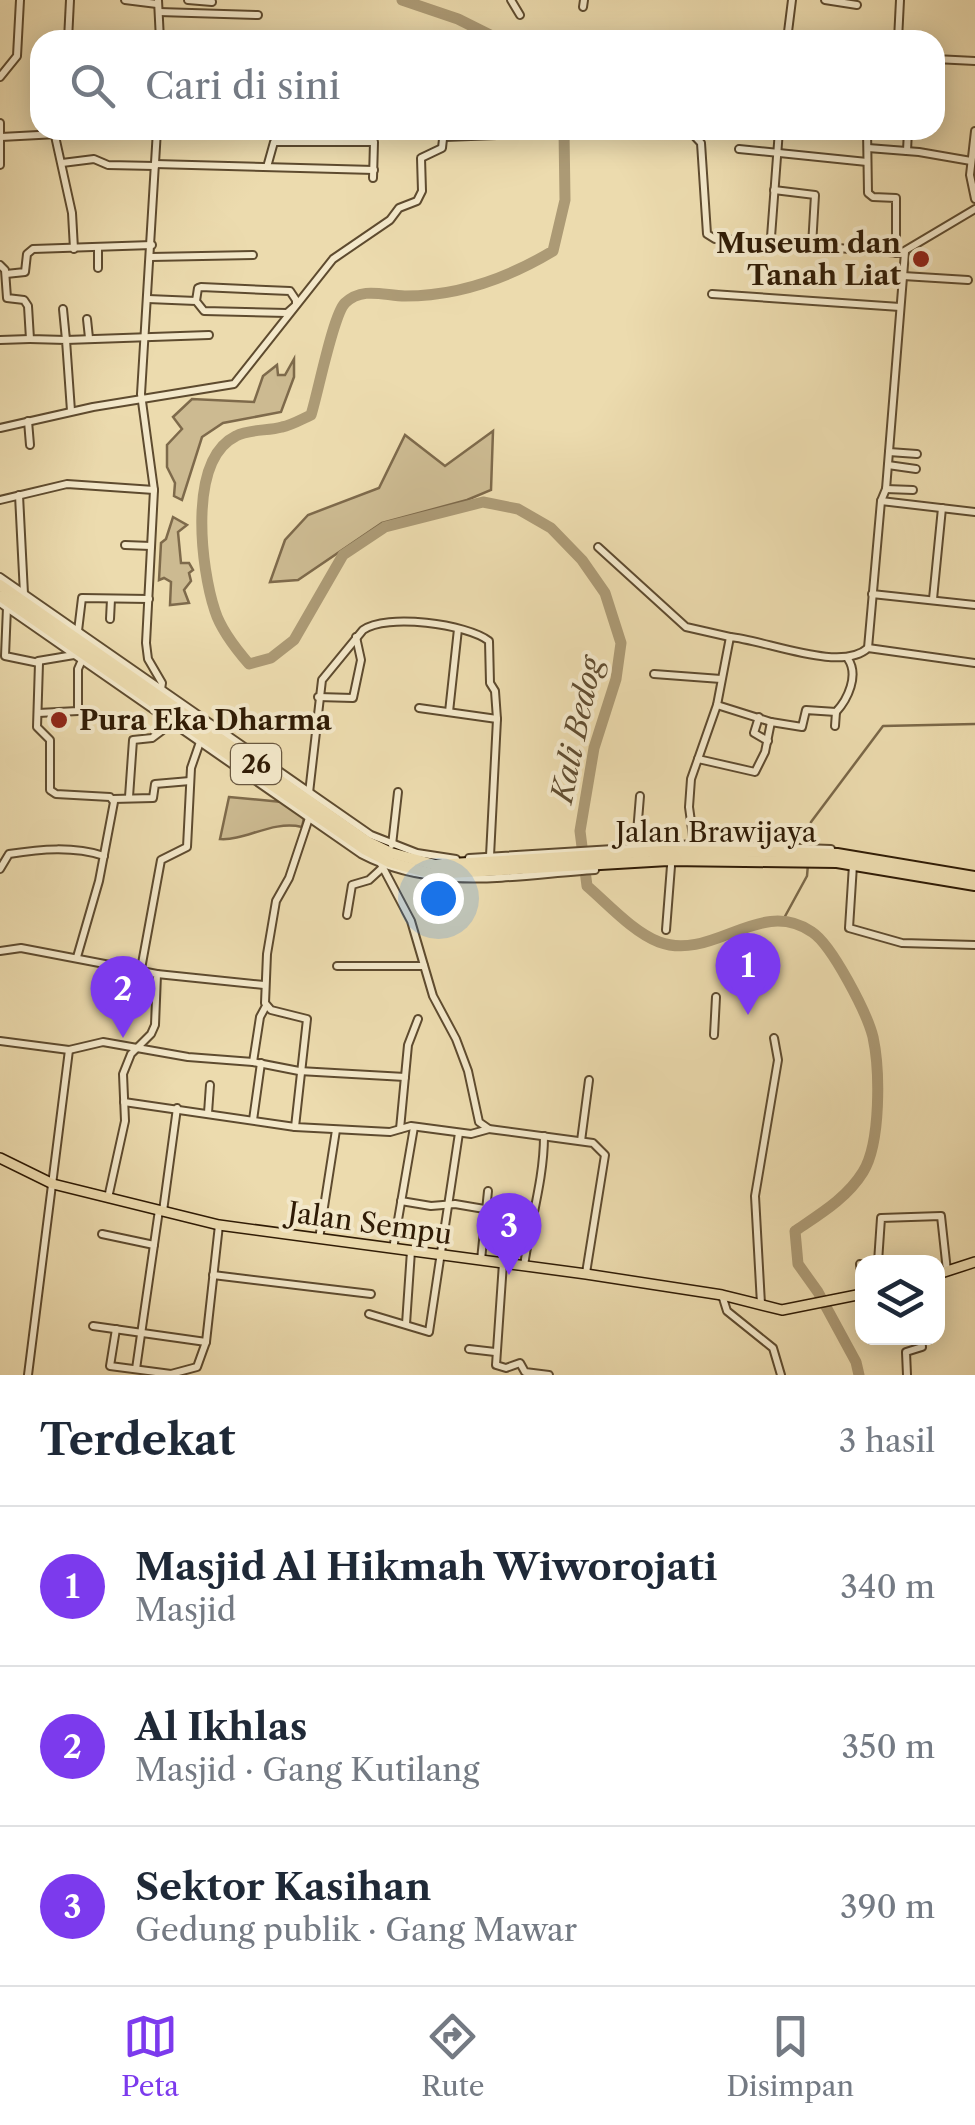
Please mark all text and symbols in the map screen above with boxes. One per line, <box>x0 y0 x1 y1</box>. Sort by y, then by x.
search box <box>30 30 945 140</box>
icon: search <box>65 58 120 113</box>
text: Cari di sini <box>145 62 340 109</box>
place label: Museum dan Tanah Liat <box>716 226 902 292</box>
marker: Museum dan Tanah Liat <box>910 248 932 270</box>
water label: Kali Bedog <box>543 651 611 808</box>
place label: Pura Eka Dharma <box>79 703 332 737</box>
marker: Pura Eka Dharma <box>48 709 70 731</box>
road number: 26 <box>231 744 281 784</box>
street label: Jalan Brawijaya <box>612 815 817 849</box>
your location <box>413 873 464 924</box>
pin: 1 <box>716 932 780 1015</box>
pin: 2 <box>90 956 156 1038</box>
pin: 3 <box>476 1192 542 1275</box>
street label: Jalan Sempu <box>282 1194 454 1251</box>
map controls <box>855 1255 945 1345</box>
button: layers <box>855 1255 945 1345</box>
text: Terdekat <box>40 1414 235 1466</box>
text: 3 hasil <box>839 1421 935 1460</box>
text: Masjid Al Hikmah Wiworojati <box>135 1543 717 1590</box>
text: 1 <box>65 1567 80 1606</box>
text: 340 m <box>840 1567 935 1606</box>
text: Masjid <box>135 1590 236 1629</box>
text: Al Ikhlas <box>135 1703 307 1750</box>
text: 2 <box>63 1727 82 1766</box>
text: 350 m <box>841 1727 935 1766</box>
text: Masjid · Gang Kutilang <box>135 1750 479 1789</box>
text: Sektor Kasihan <box>135 1863 431 1910</box>
text: 3 <box>63 1887 82 1926</box>
text: 390 m <box>840 1887 935 1926</box>
text: Gedung publik · Gang Mawar <box>135 1910 577 1949</box>
tab: Peta <box>121 2009 179 2103</box>
tab: Rute <box>421 2009 484 2103</box>
tab: Disimpan <box>726 2009 854 2103</box>

